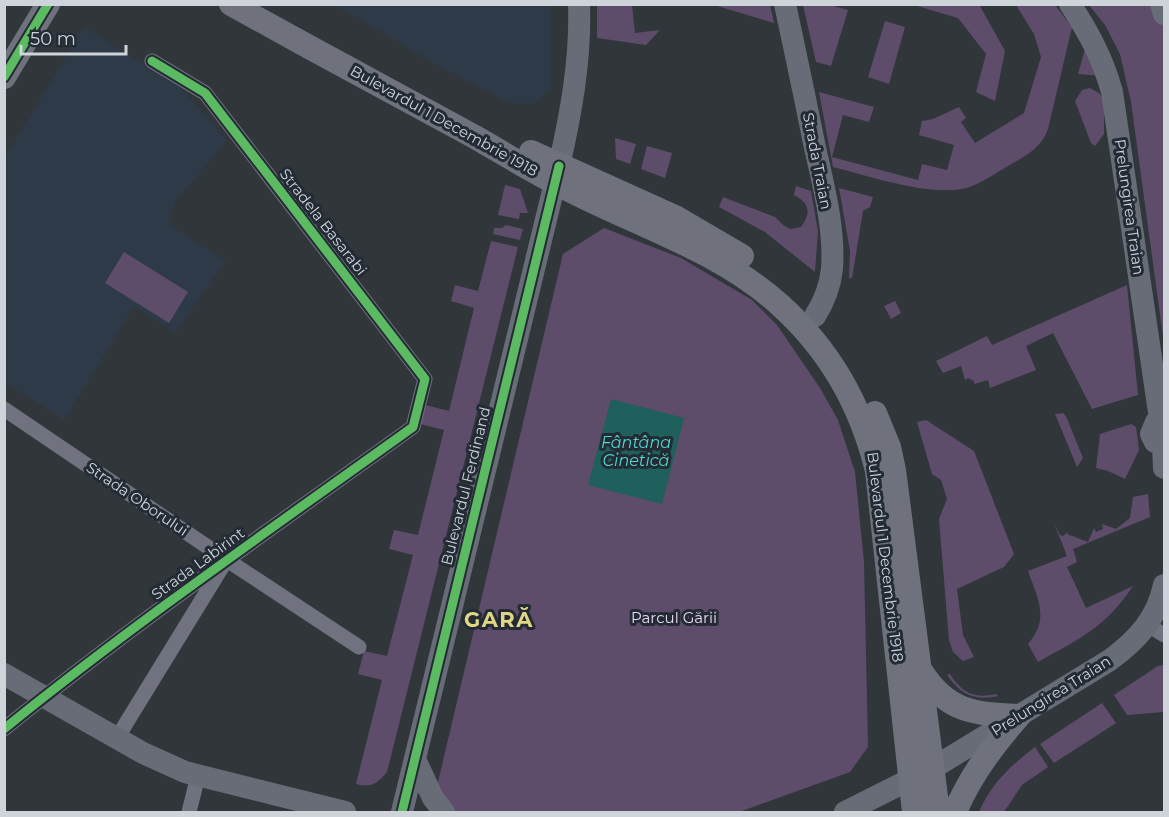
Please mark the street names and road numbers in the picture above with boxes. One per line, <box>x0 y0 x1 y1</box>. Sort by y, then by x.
street label: Bulevardul 1 Decembrie 1918 <box>347 61 541 180</box>
street label: Strada Traian <box>799 111 836 211</box>
street label: Prelungirea Traian <box>1111 138 1148 276</box>
street label: Stradela Basarabi <box>276 164 371 279</box>
street label: Bulevardul Ferdinand <box>437 405 494 567</box>
street label: Bulevardul 1 Decembrie 1918 <box>863 451 908 663</box>
street label: Strada Oborului <box>83 457 192 540</box>
street label: Strada Labirint <box>147 523 248 604</box>
street label: Prelungirea Traian <box>988 651 1114 740</box>

